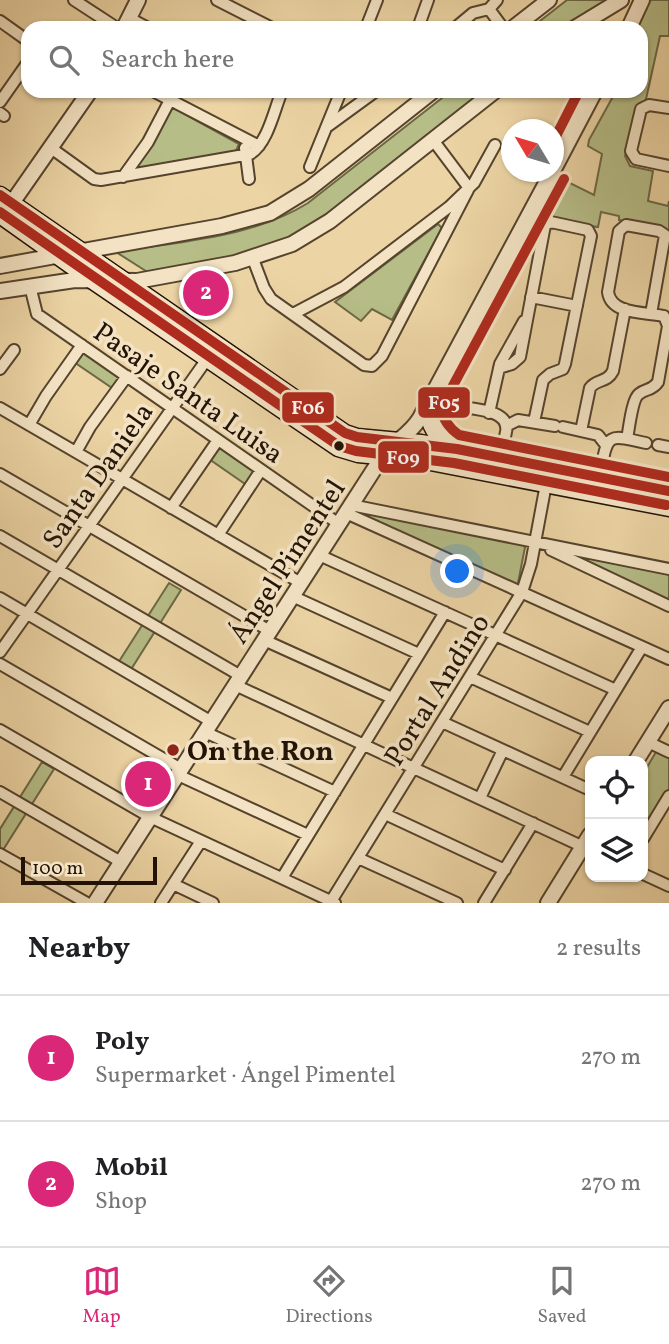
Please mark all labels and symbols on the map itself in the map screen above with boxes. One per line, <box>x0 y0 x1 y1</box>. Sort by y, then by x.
north arrow <box>501 119 564 182</box>
pin: 2 <box>183 267 229 319</box>
street label: Pasaje Santa Luisa <box>85 314 291 474</box>
line badge: F05 <box>417 386 471 419</box>
line badge: F06 <box>281 391 335 424</box>
text: F05 <box>428 391 460 417</box>
street label: Santa Daniela <box>34 395 164 557</box>
text: F06 <box>291 396 325 422</box>
unlabelled marker <box>332 439 346 453</box>
line badge: F09 <box>377 440 430 474</box>
text: F09 <box>386 446 420 472</box>
street label: Ángel Pimentel <box>220 473 356 652</box>
your location <box>440 554 474 588</box>
street label: Portal Andino <box>376 607 500 774</box>
place label: On the Ron <box>187 733 334 772</box>
marker: On the Ron <box>165 742 181 758</box>
pin: 1 <box>125 758 171 810</box>
scale bar <box>21 854 158 886</box>

